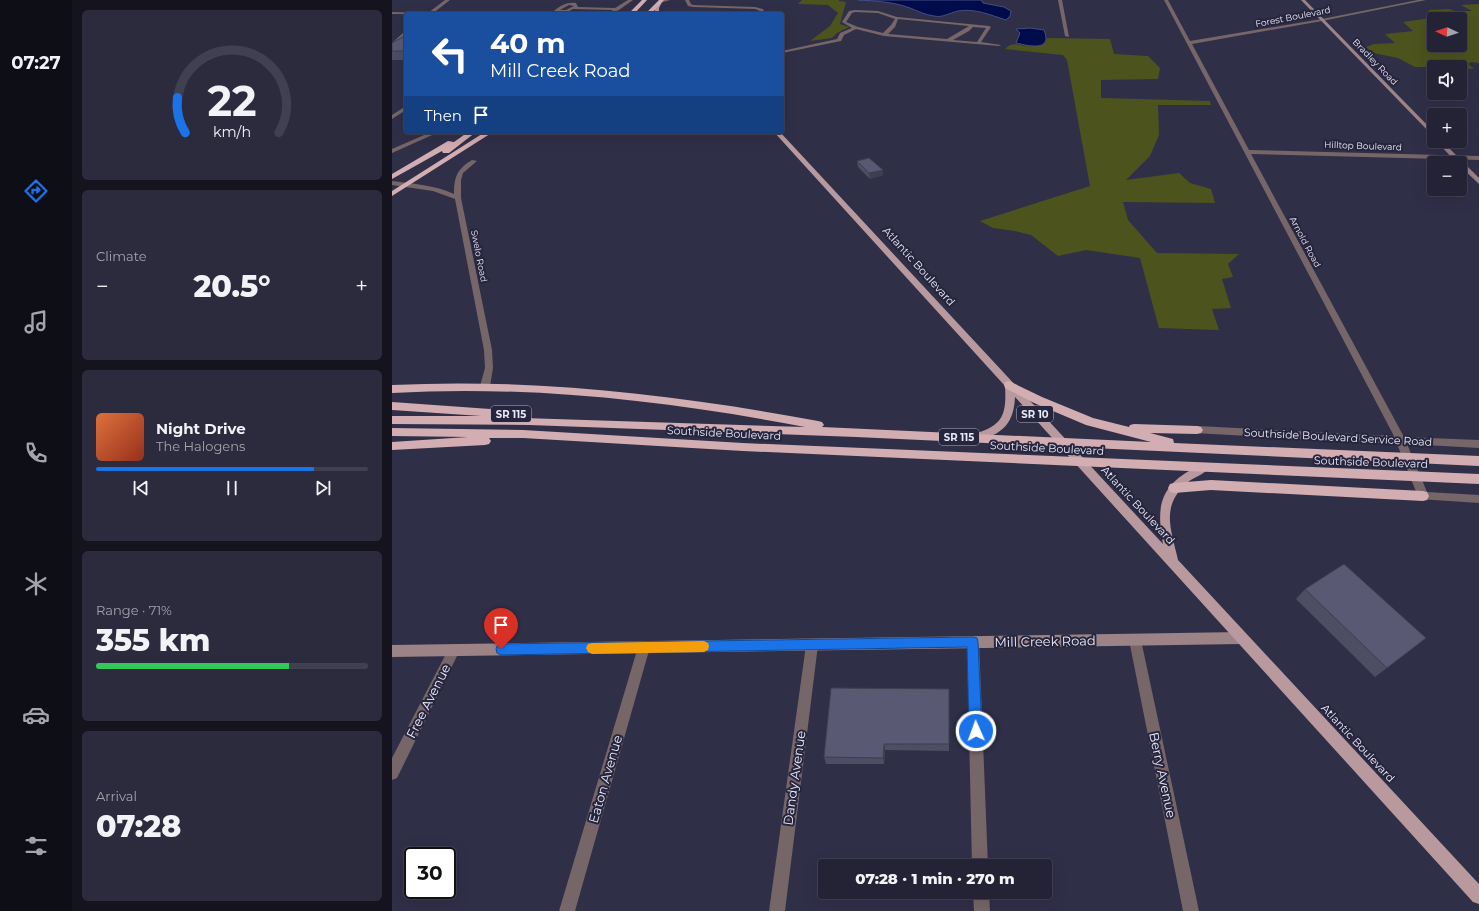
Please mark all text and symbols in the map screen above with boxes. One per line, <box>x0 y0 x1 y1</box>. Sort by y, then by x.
street label: Forest Boulevard <box>1254 4 1331 29</box>
north arrow <box>1427 12 1467 52</box>
map controls <box>1427 12 1467 196</box>
text: 40 m <box>490 26 566 60</box>
icon: left <box>424 28 476 80</box>
street label: Bradley Road <box>1351 36 1400 87</box>
text: 07:27 <box>11 52 61 74</box>
text: Mill Creek Road <box>490 60 630 82</box>
button: sound <box>1427 60 1467 100</box>
text: 22 <box>207 76 257 126</box>
icon: arrive <box>470 104 492 126</box>
text: Then <box>424 106 462 125</box>
button: + <box>1427 108 1467 148</box>
text: km/h <box>213 123 251 141</box>
street label: Hilltop Boulevard <box>1324 139 1402 152</box>
button: − <box>1427 156 1467 196</box>
icon: directions <box>22 177 50 205</box>
street label: Arnold Road <box>1287 214 1323 269</box>
street label: Atlantic Boulevard <box>880 224 958 308</box>
street label: Swelo Road <box>469 229 490 283</box>
text: Climate <box>96 248 147 264</box>
text: 20.5° <box>193 268 271 305</box>
text: − <box>96 273 109 300</box>
text: + <box>355 273 368 300</box>
icon: music <box>22 308 50 336</box>
road number: SR 115 <box>491 406 531 422</box>
road number: SR 10 <box>1017 406 1053 422</box>
text: Night Drive <box>156 419 246 438</box>
street label: Southside Boulevard <box>667 423 781 443</box>
street label: Southside Boulevard Service Road <box>1244 425 1432 449</box>
road number: SR 115 <box>939 429 979 445</box>
text: The Halogens <box>156 438 245 454</box>
street label: Southside Boulevard <box>990 438 1104 458</box>
icon: phone <box>22 439 50 467</box>
street label: Southside Boulevard <box>1314 453 1428 471</box>
street label: Atlantic Boulevard <box>1098 463 1178 547</box>
icon: previous <box>130 477 152 499</box>
icon: pause <box>221 477 243 499</box>
icon: next <box>312 477 334 499</box>
icon: climate <box>22 570 50 598</box>
text: Range · 71% <box>96 602 172 618</box>
pin <box>484 608 518 649</box>
icon: arrive <box>490 614 512 636</box>
text: 355 km <box>96 622 210 659</box>
street label: Mill Creek Road <box>994 632 1096 650</box>
street label: Free Avenue <box>402 661 454 741</box>
icon: car <box>22 701 50 729</box>
street label: Atlantic Boulevard <box>1318 701 1398 785</box>
position arrow <box>955 710 997 752</box>
street label: Dandy Avenue <box>779 729 809 826</box>
street label: Berry Avenue <box>1146 731 1180 820</box>
street label: Eaton Avenue <box>585 733 625 825</box>
text: Arrival <box>96 788 137 804</box>
text: 07:28 <box>96 808 181 845</box>
icon: filters <box>22 832 50 860</box>
speed limit sign: 30 <box>404 847 456 899</box>
text: 07:28 · 1 min · 270 m <box>855 869 1015 888</box>

